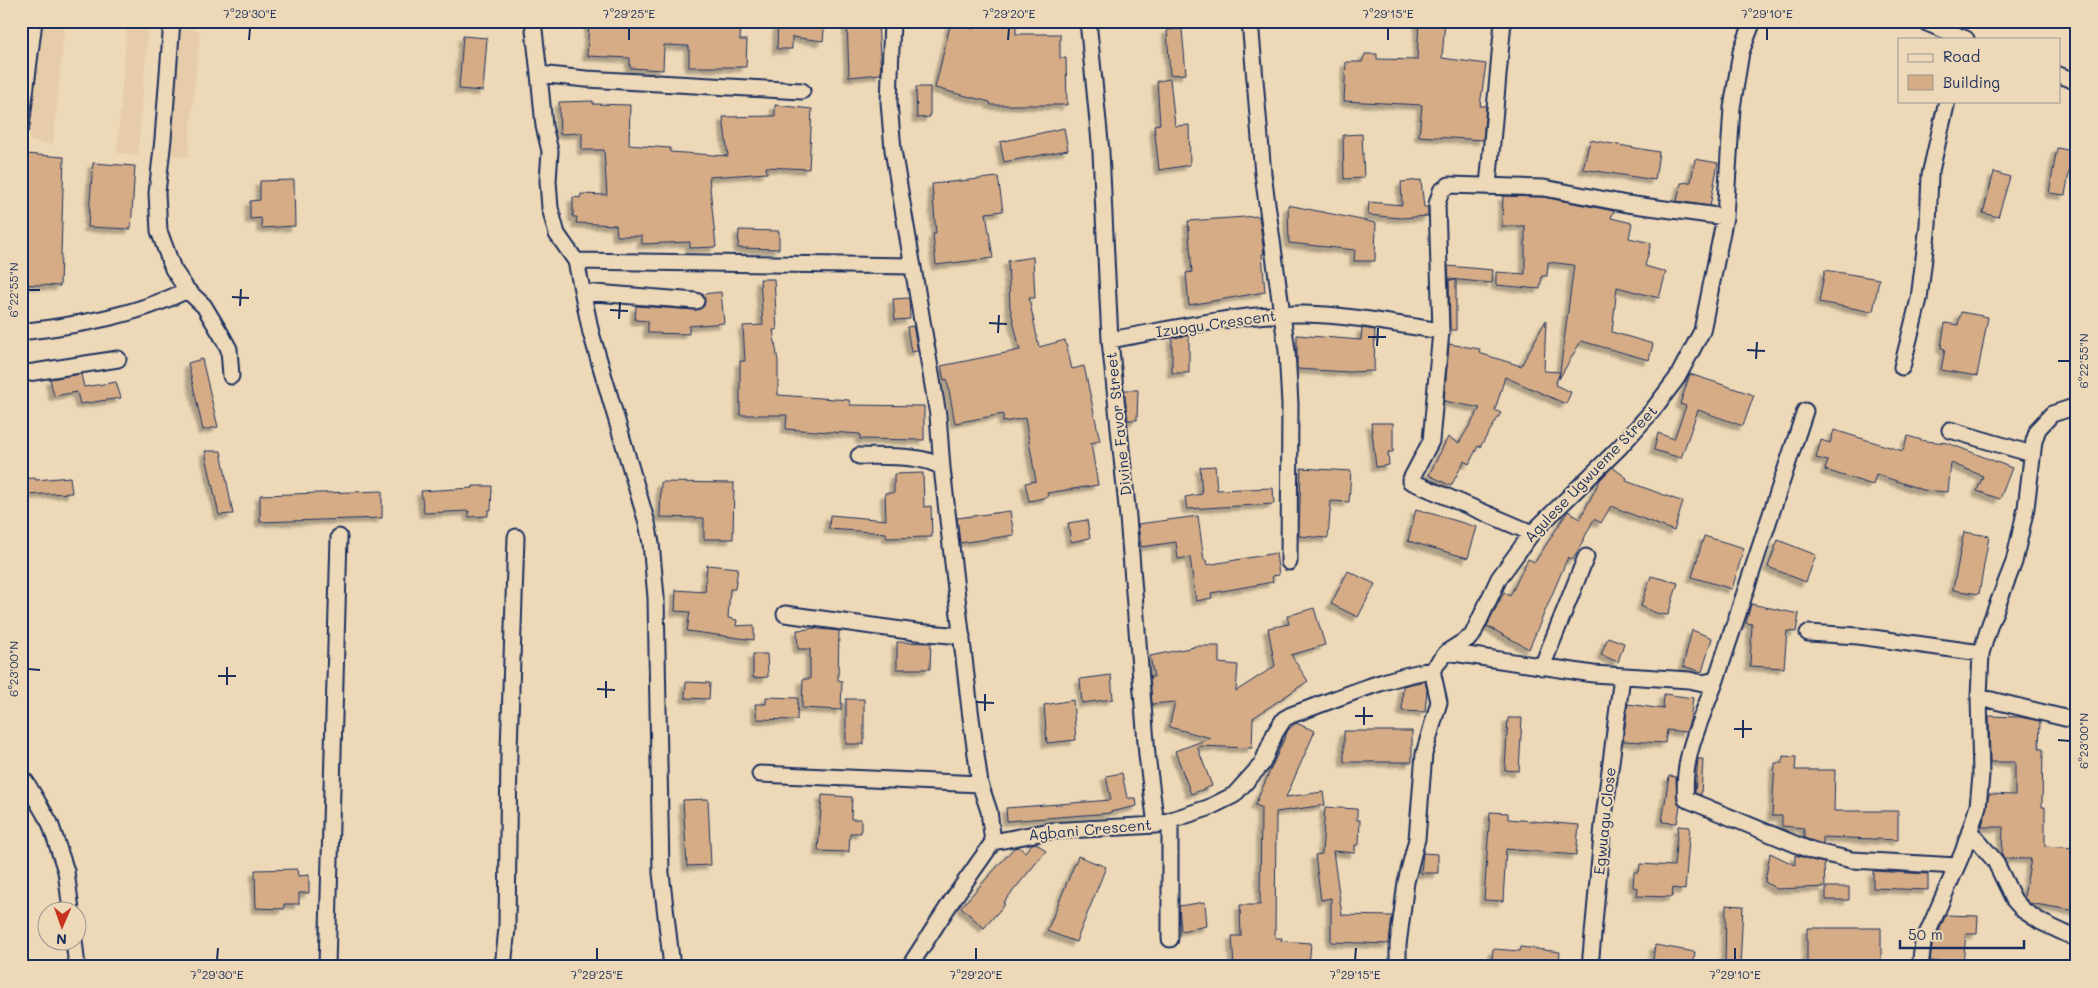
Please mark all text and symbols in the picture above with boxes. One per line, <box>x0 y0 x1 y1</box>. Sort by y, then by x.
text: 7°29'30"E <box>223 5 277 21</box>
text: 7°29'25"E <box>603 5 655 21</box>
text: 7°29'20"E <box>983 5 1036 21</box>
text: 7°29'15"E <box>1362 5 1414 21</box>
text: 7°29'10"E <box>1741 5 1793 21</box>
legend <box>1898 38 2060 102</box>
text: Road <box>1943 46 1980 66</box>
text: Building <box>1943 72 2000 92</box>
text: 6°22'55"N <box>5 263 21 317</box>
street label: Izuogu Crescent <box>1154 305 1277 341</box>
text: 6°22'55"N <box>2075 334 2091 388</box>
street label: Divine Favor Street <box>1101 351 1136 497</box>
street label: Agulese Ugwueme Street <box>1519 400 1661 546</box>
text: 6°23'00"N <box>5 641 21 697</box>
text: 6°23'00"N <box>2075 713 2091 769</box>
street label: Egwuagu Close <box>1588 766 1620 876</box>
street label: Agbani Crescent <box>1028 814 1152 844</box>
north arrow <box>38 900 88 950</box>
scale bar <box>1900 918 2024 950</box>
text: 50 m <box>1908 924 1943 944</box>
text: N <box>56 930 67 949</box>
text: 7°29'30"E <box>190 966 244 982</box>
text: 7°29'25"E <box>571 966 623 982</box>
text: 7°29'20"E <box>950 966 1003 982</box>
text: 7°29'15"E <box>1329 966 1381 982</box>
text: 7°29'10"E <box>1709 966 1761 982</box>

